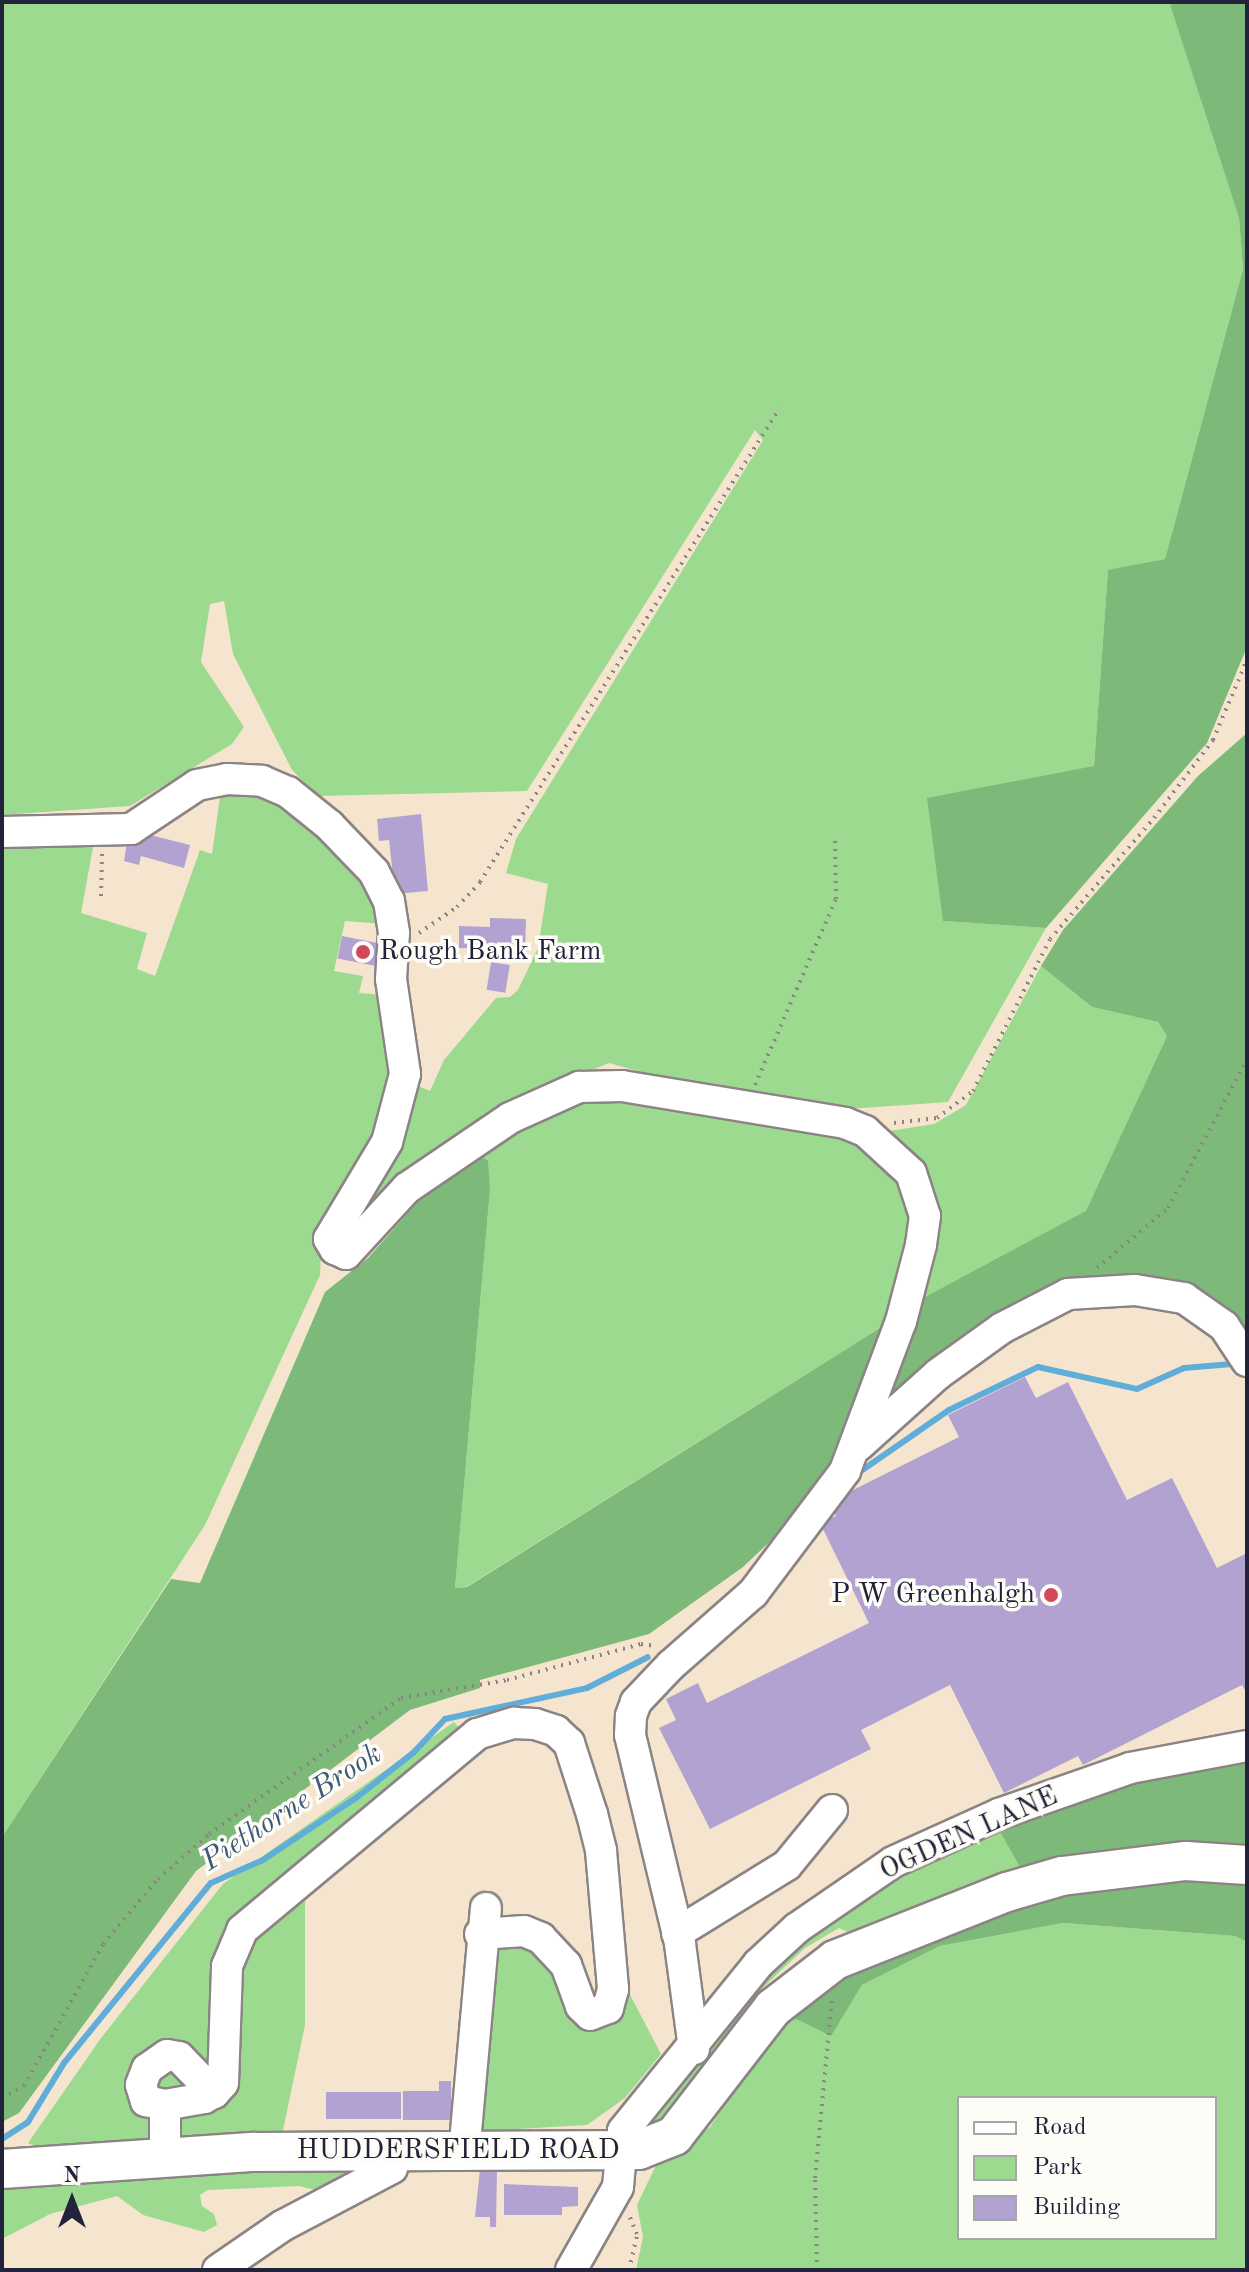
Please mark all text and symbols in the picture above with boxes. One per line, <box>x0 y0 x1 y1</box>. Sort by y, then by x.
place label: Rough Bank Farm <box>379 935 601 969</box>
marker: Rough Bank Farm <box>354 943 372 961</box>
place label: P W Greenhalgh <box>831 1578 1035 1612</box>
marker: P W Greenhalgh <box>1042 1586 1060 1604</box>
water label: Piethorne Brook <box>195 1736 389 1880</box>
street label: OGDEN LANE <box>875 1780 1063 1888</box>
legend <box>957 2096 1217 2240</box>
text: Road <box>1033 2116 1086 2140</box>
street label: HUDDERSFIELD ROAD <box>296 2134 620 2168</box>
text: Park <box>1033 2156 1082 2180</box>
north arrow <box>32 2160 112 2240</box>
text: N <box>64 2165 80 2187</box>
text: Building <box>1033 2196 1120 2220</box>

